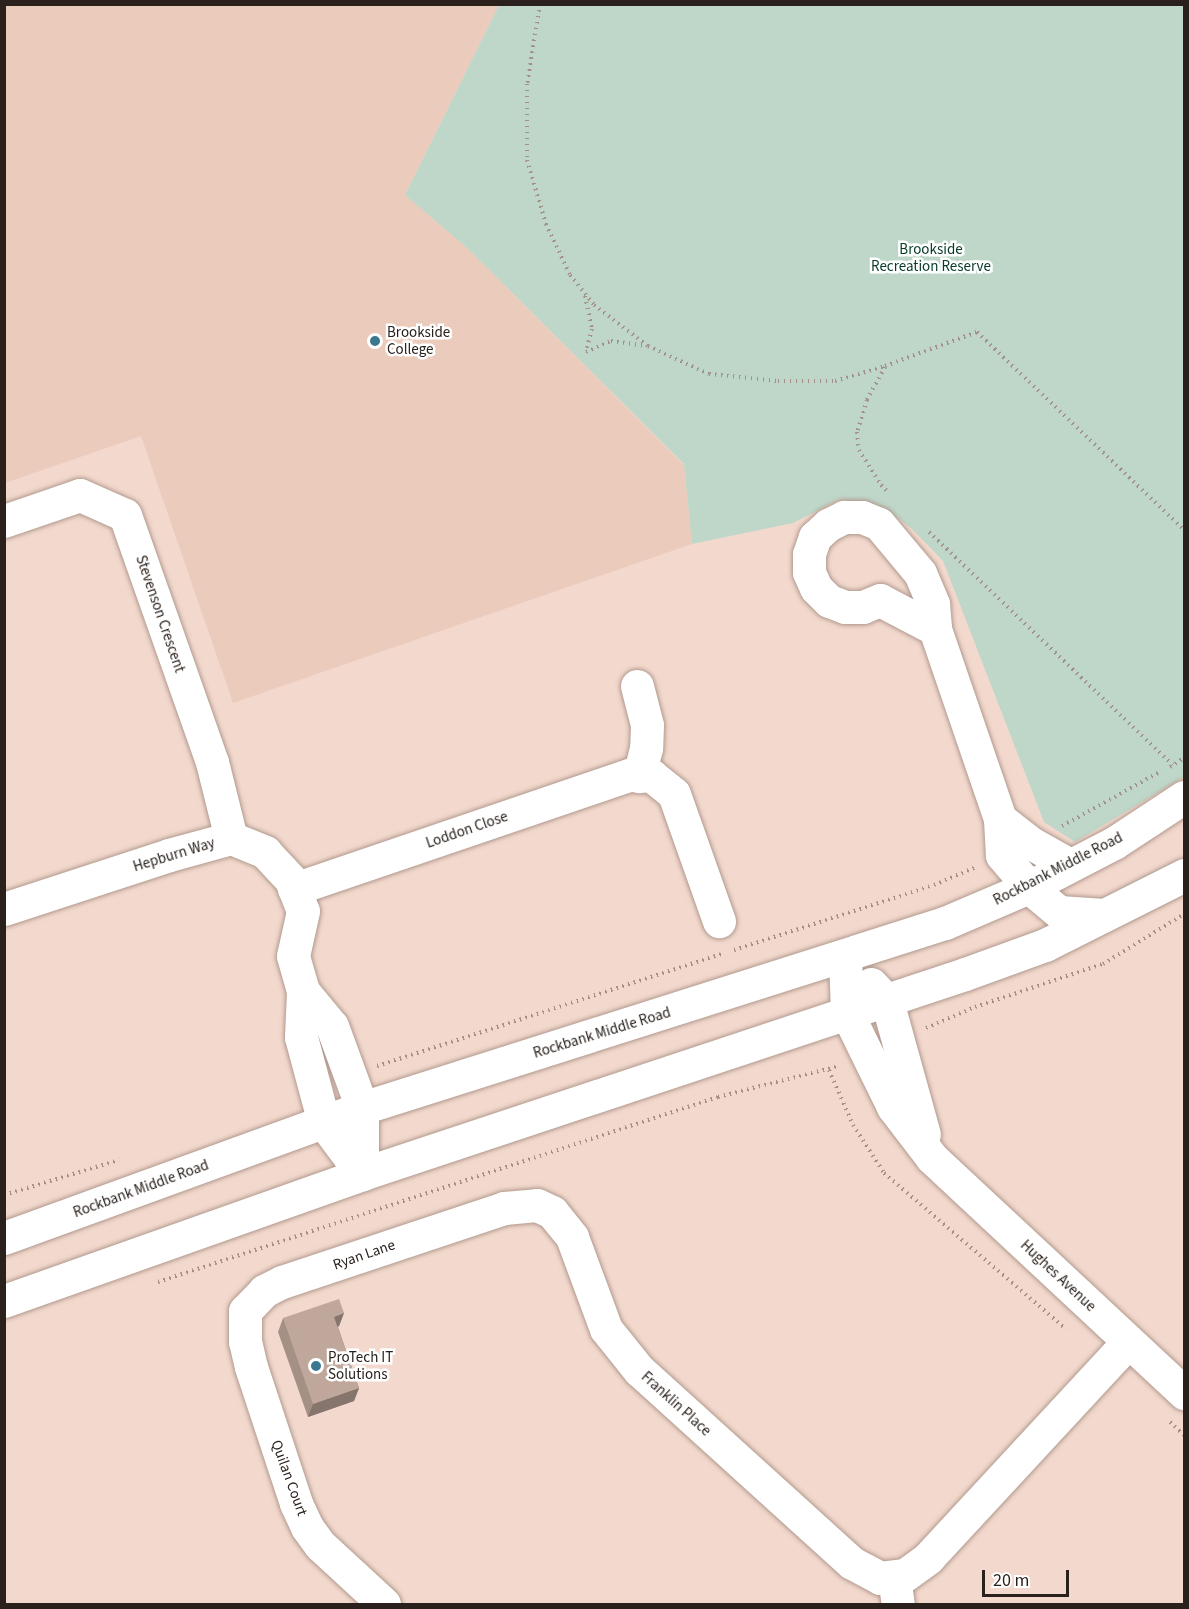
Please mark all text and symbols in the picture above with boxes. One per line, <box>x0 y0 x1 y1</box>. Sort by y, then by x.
park label: Brookside Recreation Reserve <box>871 240 991 275</box>
place label: Brookside College <box>387 323 450 358</box>
marker: Brookside College <box>368 334 382 348</box>
street label: Stevenson Crescent <box>131 553 189 675</box>
street label: Loddon Close <box>424 808 510 852</box>
street label: Rockbank Middle Road <box>990 829 1126 909</box>
street label: Hepburn Way <box>131 834 217 876</box>
street label: Rockbank Middle Road <box>531 1004 673 1062</box>
street label: Rockbank Middle Road <box>71 1156 211 1222</box>
street label: Ryan Lane <box>331 1236 397 1274</box>
street label: Hughes Avenue <box>1017 1236 1099 1316</box>
place label: ProTech IT Solutions <box>328 1348 393 1383</box>
marker: ProTech IT Solutions <box>309 1359 323 1373</box>
street label: Franklin Place <box>637 1368 715 1440</box>
street label: Quilan Court <box>267 1438 311 1518</box>
scale bar <box>985 1558 1072 1596</box>
text: 20 m <box>993 1568 1029 1593</box>

